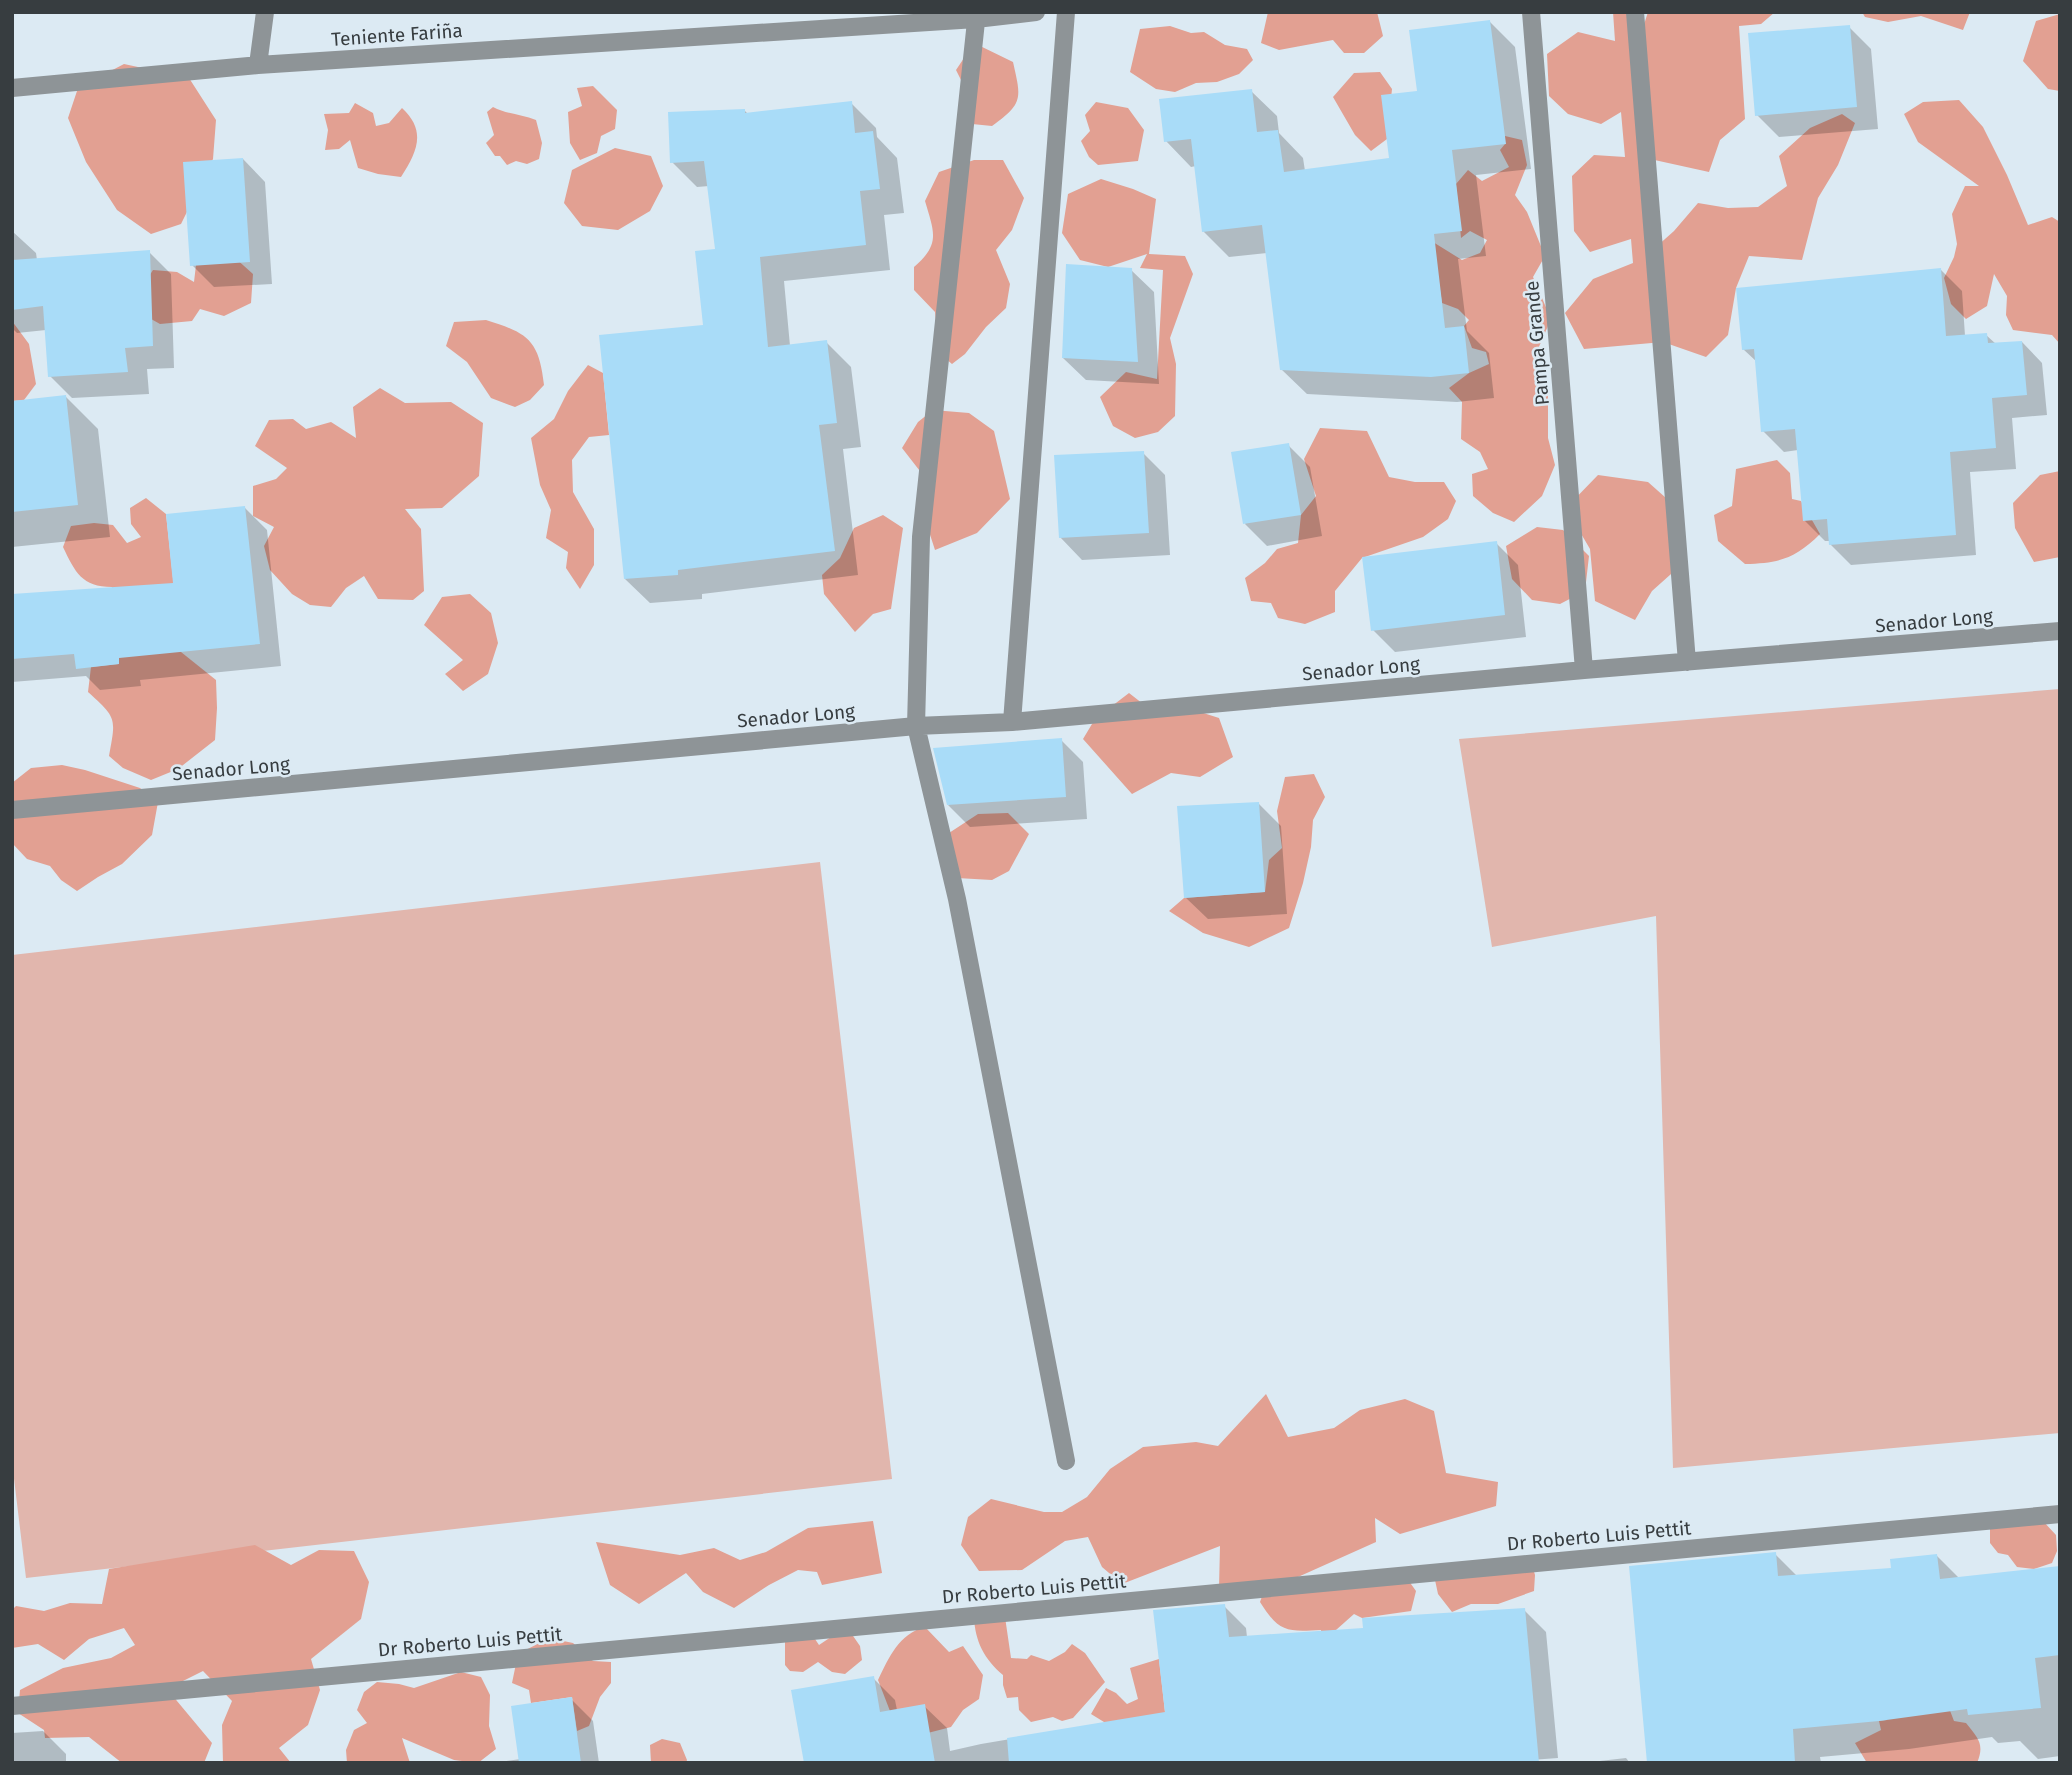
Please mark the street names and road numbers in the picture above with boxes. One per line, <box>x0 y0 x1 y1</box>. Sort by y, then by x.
street label: Teniente Fariña <box>330 19 464 51</box>
street label: Pampa Grande <box>1520 280 1554 406</box>
street label: Senador Long <box>1874 604 1994 638</box>
street label: Senador Long <box>1301 652 1421 686</box>
street label: Senador Long <box>736 699 856 733</box>
street label: Senador Long <box>171 752 291 786</box>
street label: Dr Roberto Luis Pettit <box>1506 1516 1692 1556</box>
street label: Dr Roberto Luis Pettit <box>941 1569 1127 1609</box>
street label: Dr Roberto Luis Pettit <box>377 1622 563 1662</box>

